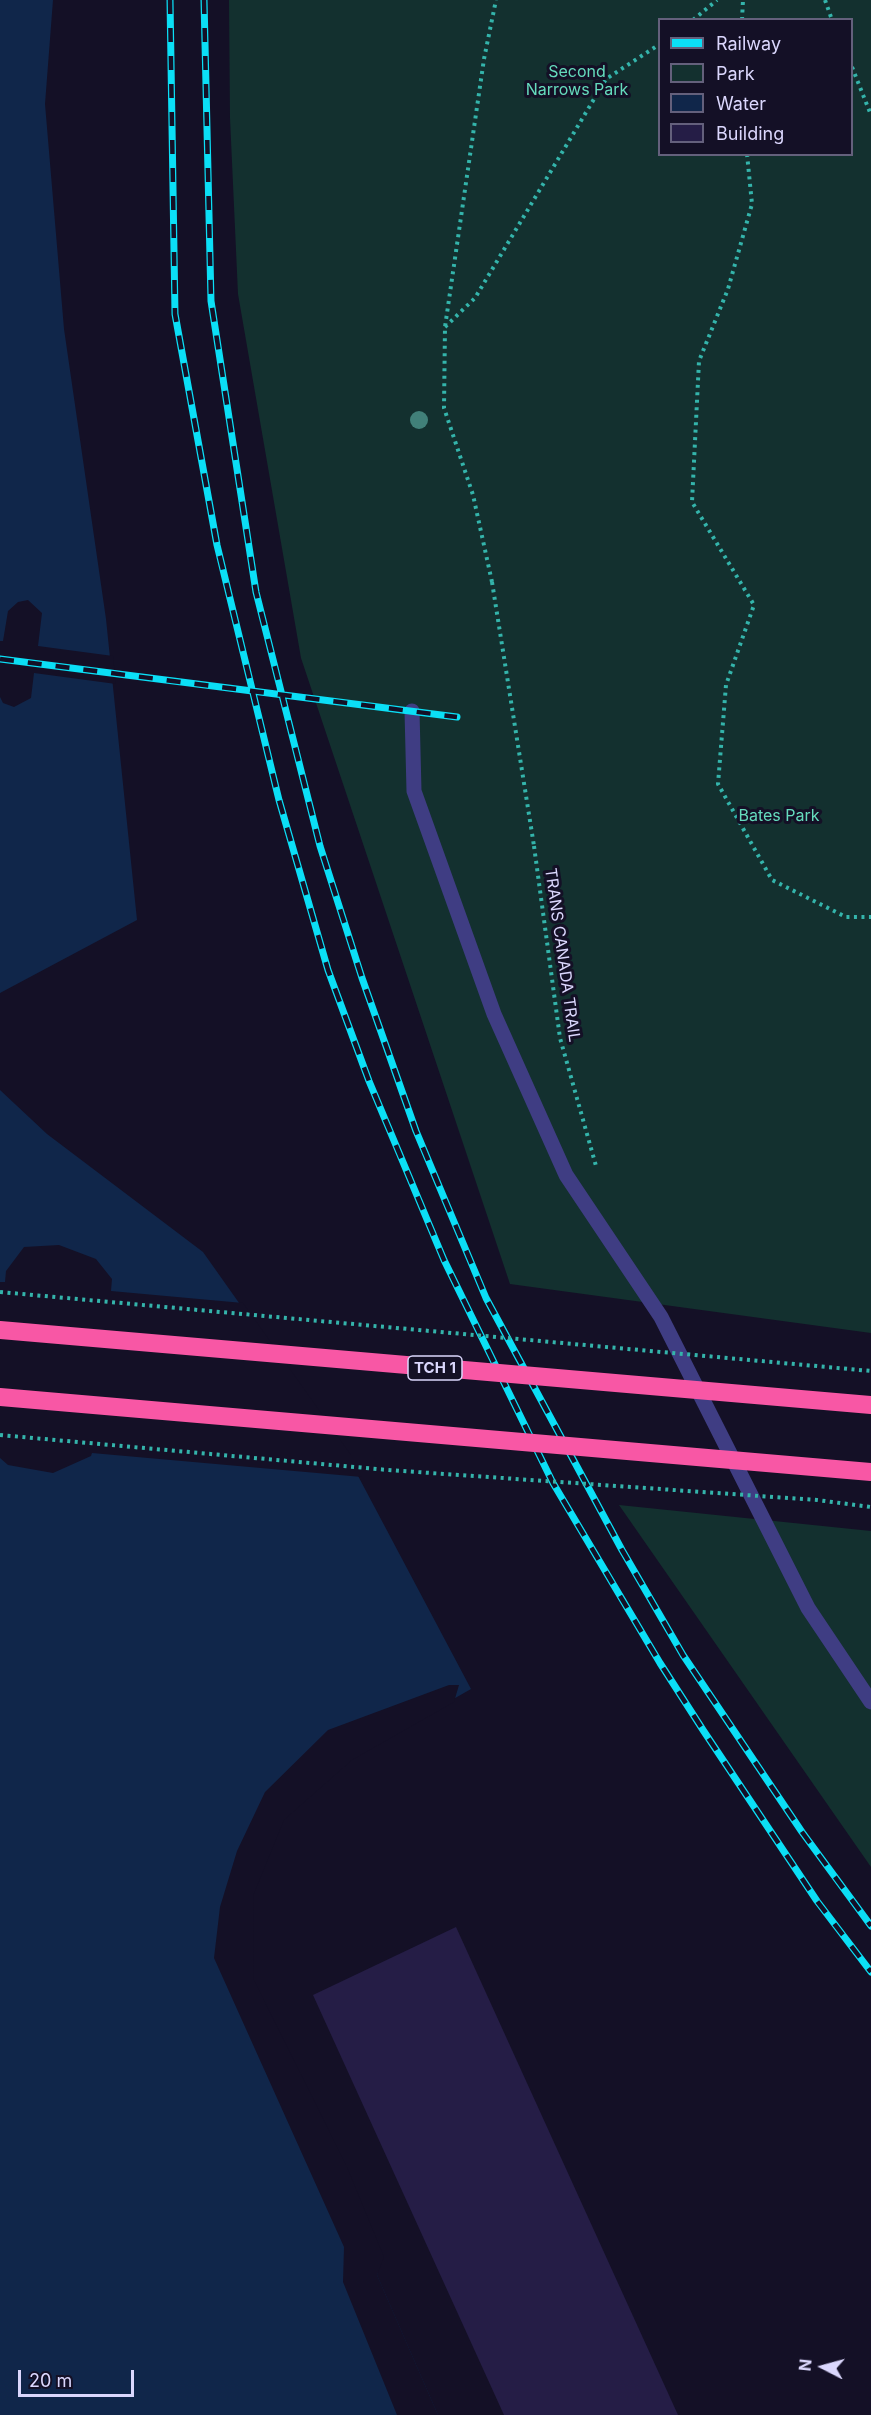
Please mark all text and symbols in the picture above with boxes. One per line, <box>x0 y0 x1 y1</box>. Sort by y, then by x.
legend <box>658 18 853 156</box>
text: Railway <box>716 33 781 54</box>
park label: Second Narrows Park <box>526 62 628 100</box>
text: Park <box>716 63 755 84</box>
text: Water <box>716 93 766 114</box>
text: Building <box>716 123 784 144</box>
park label: Bates Park <box>738 806 820 826</box>
street label: TRANS CANADA TRAIL <box>540 867 584 1043</box>
road number: TCH 1 <box>408 1356 462 1380</box>
north arrow <box>793 2337 853 2397</box>
scale bar <box>21 2358 136 2396</box>
text: N <box>795 2358 816 2372</box>
text: 20 m <box>29 2370 72 2391</box>

